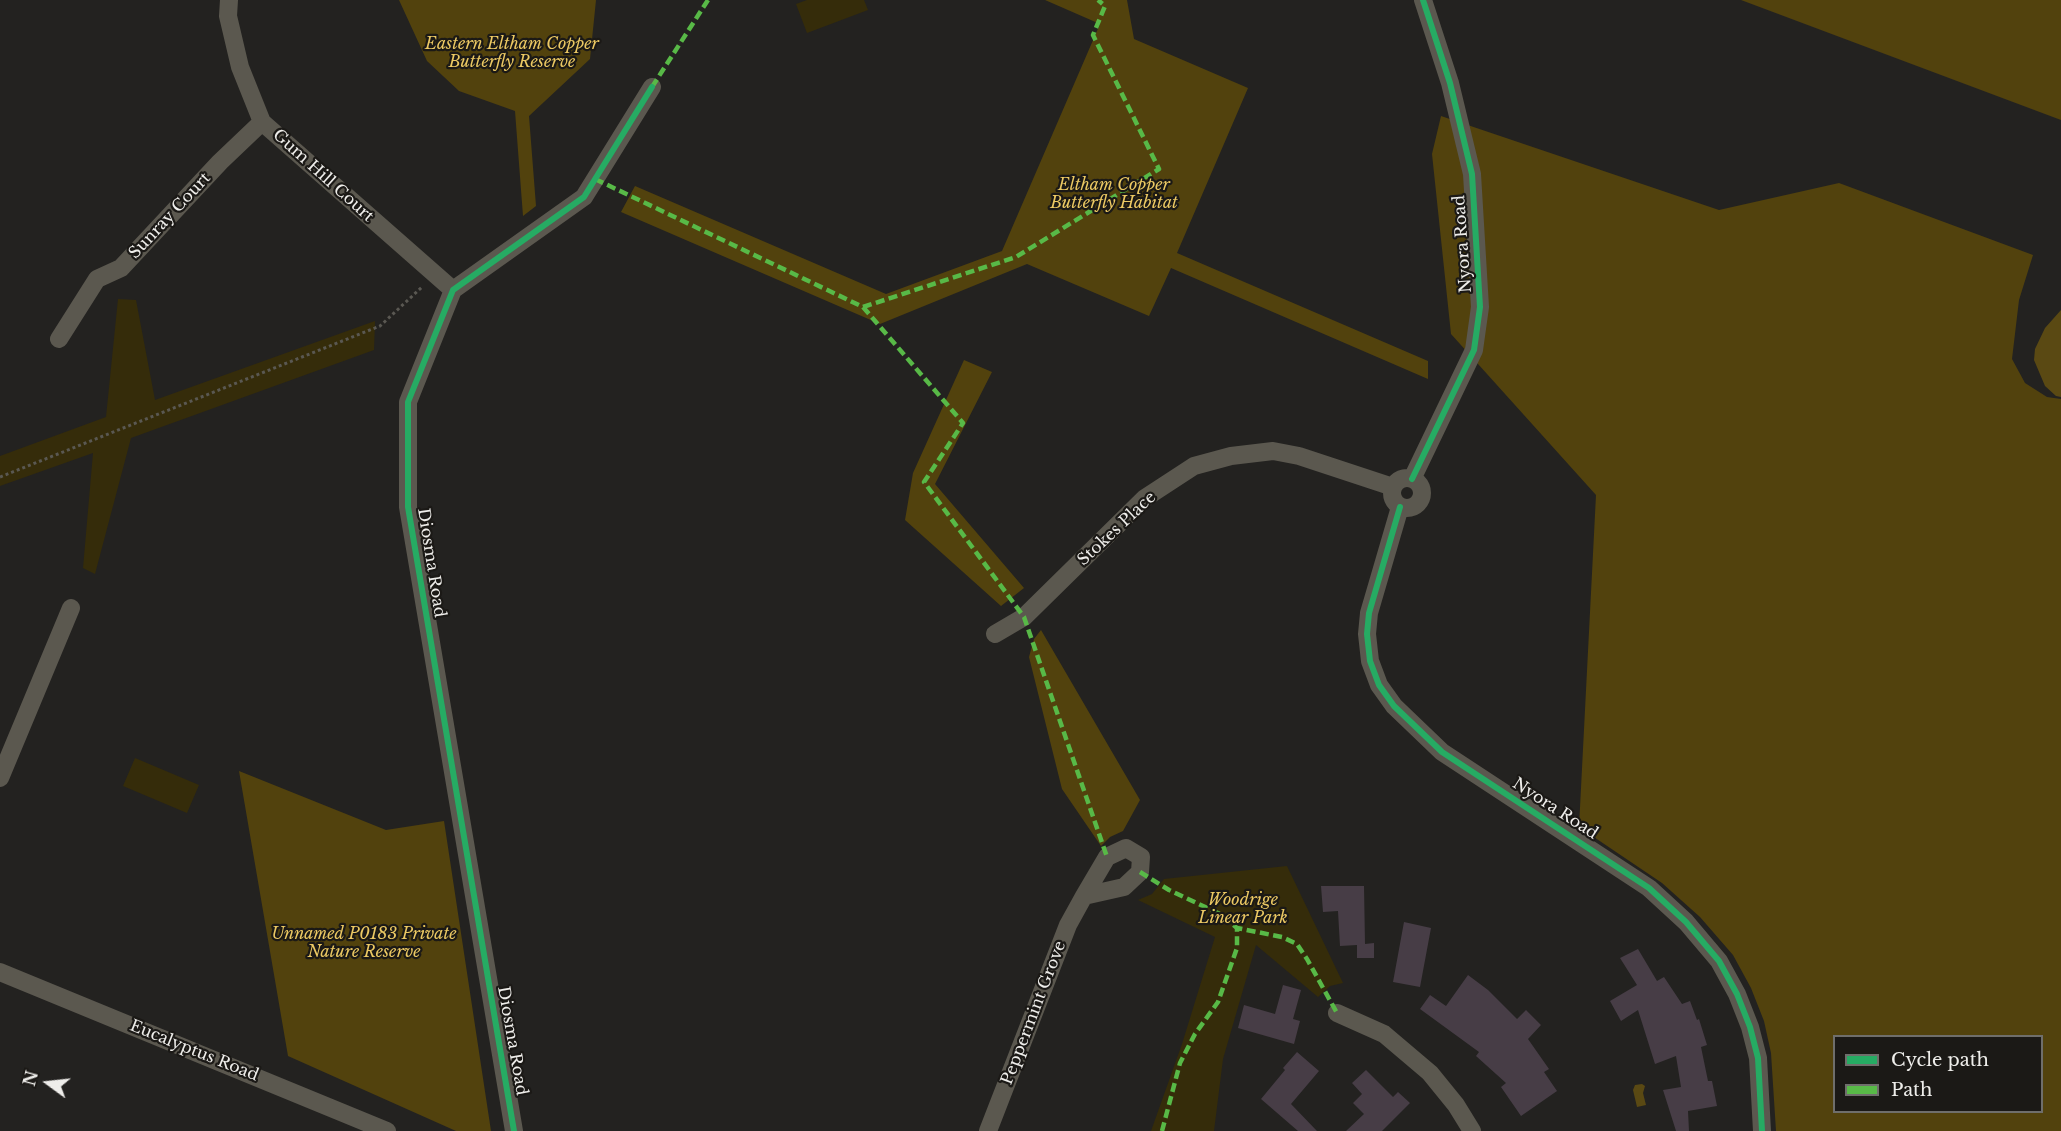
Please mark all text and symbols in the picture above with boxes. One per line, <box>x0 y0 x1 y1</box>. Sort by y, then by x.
park label: Eastern Eltham Copper Butterfly Reserve <box>425 34 599 72</box>
street label: Gum Hill Court <box>269 126 377 226</box>
street label: Sunray Court <box>125 169 215 263</box>
park label: Eltham Copper Butterfly Habitat <box>1050 175 1178 213</box>
street label: Nyora Road <box>1450 194 1476 294</box>
street label: Stokes Place <box>1074 488 1160 570</box>
street label: Diosma Road <box>413 507 449 619</box>
street label: Nyora Road <box>1509 774 1601 844</box>
park label: Woodrige Linear Park <box>1198 890 1288 928</box>
park label: Unnamed P0183 Private Nature Reserve <box>271 924 457 962</box>
street label: Peppermint Grove <box>998 938 1070 1088</box>
street label: Diosma Road <box>493 985 531 1097</box>
street label: Eucalyptus Road <box>127 1016 261 1086</box>
legend <box>1833 1035 2043 1113</box>
text: Cycle path <box>1891 1049 1989 1071</box>
north arrow <box>18 1053 78 1113</box>
text: N <box>19 1068 42 1088</box>
text: Path <box>1891 1079 1932 1101</box>

